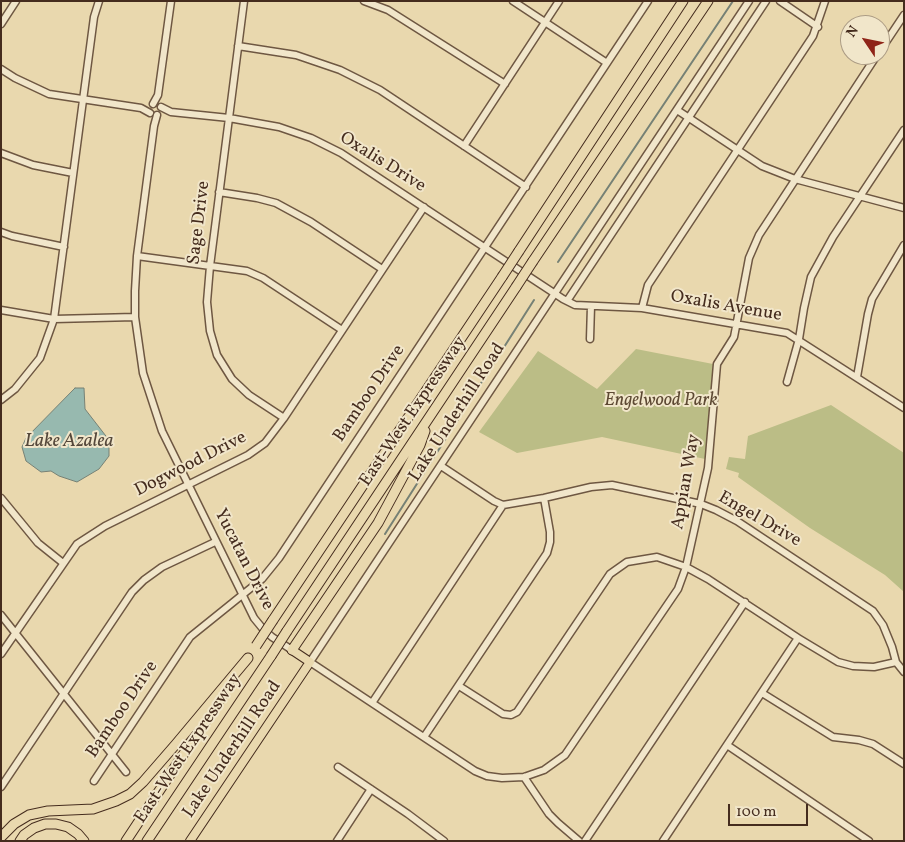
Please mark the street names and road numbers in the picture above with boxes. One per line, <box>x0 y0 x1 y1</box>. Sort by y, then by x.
street label: Oxalis Drive <box>335 128 429 198</box>
street label: Sage Drive <box>184 180 216 266</box>
street label: Oxalis Avenue <box>669 287 783 327</box>
street label: East-West Expressway <box>356 333 472 491</box>
street label: Lake Underhill Road <box>405 340 511 486</box>
street label: Bamboo Drive <box>330 341 410 447</box>
street label: Dogwood Drive <box>132 428 250 502</box>
street label: Appian Way <box>668 433 706 531</box>
street label: Engel Drive <box>714 488 804 552</box>
street label: Yucatan Drive <box>208 506 278 614</box>
street label: Bamboo Drive <box>83 657 163 763</box>
street label: East-West Expressway <box>131 670 247 828</box>
street label: Lake Underhill Road <box>179 677 287 823</box>

